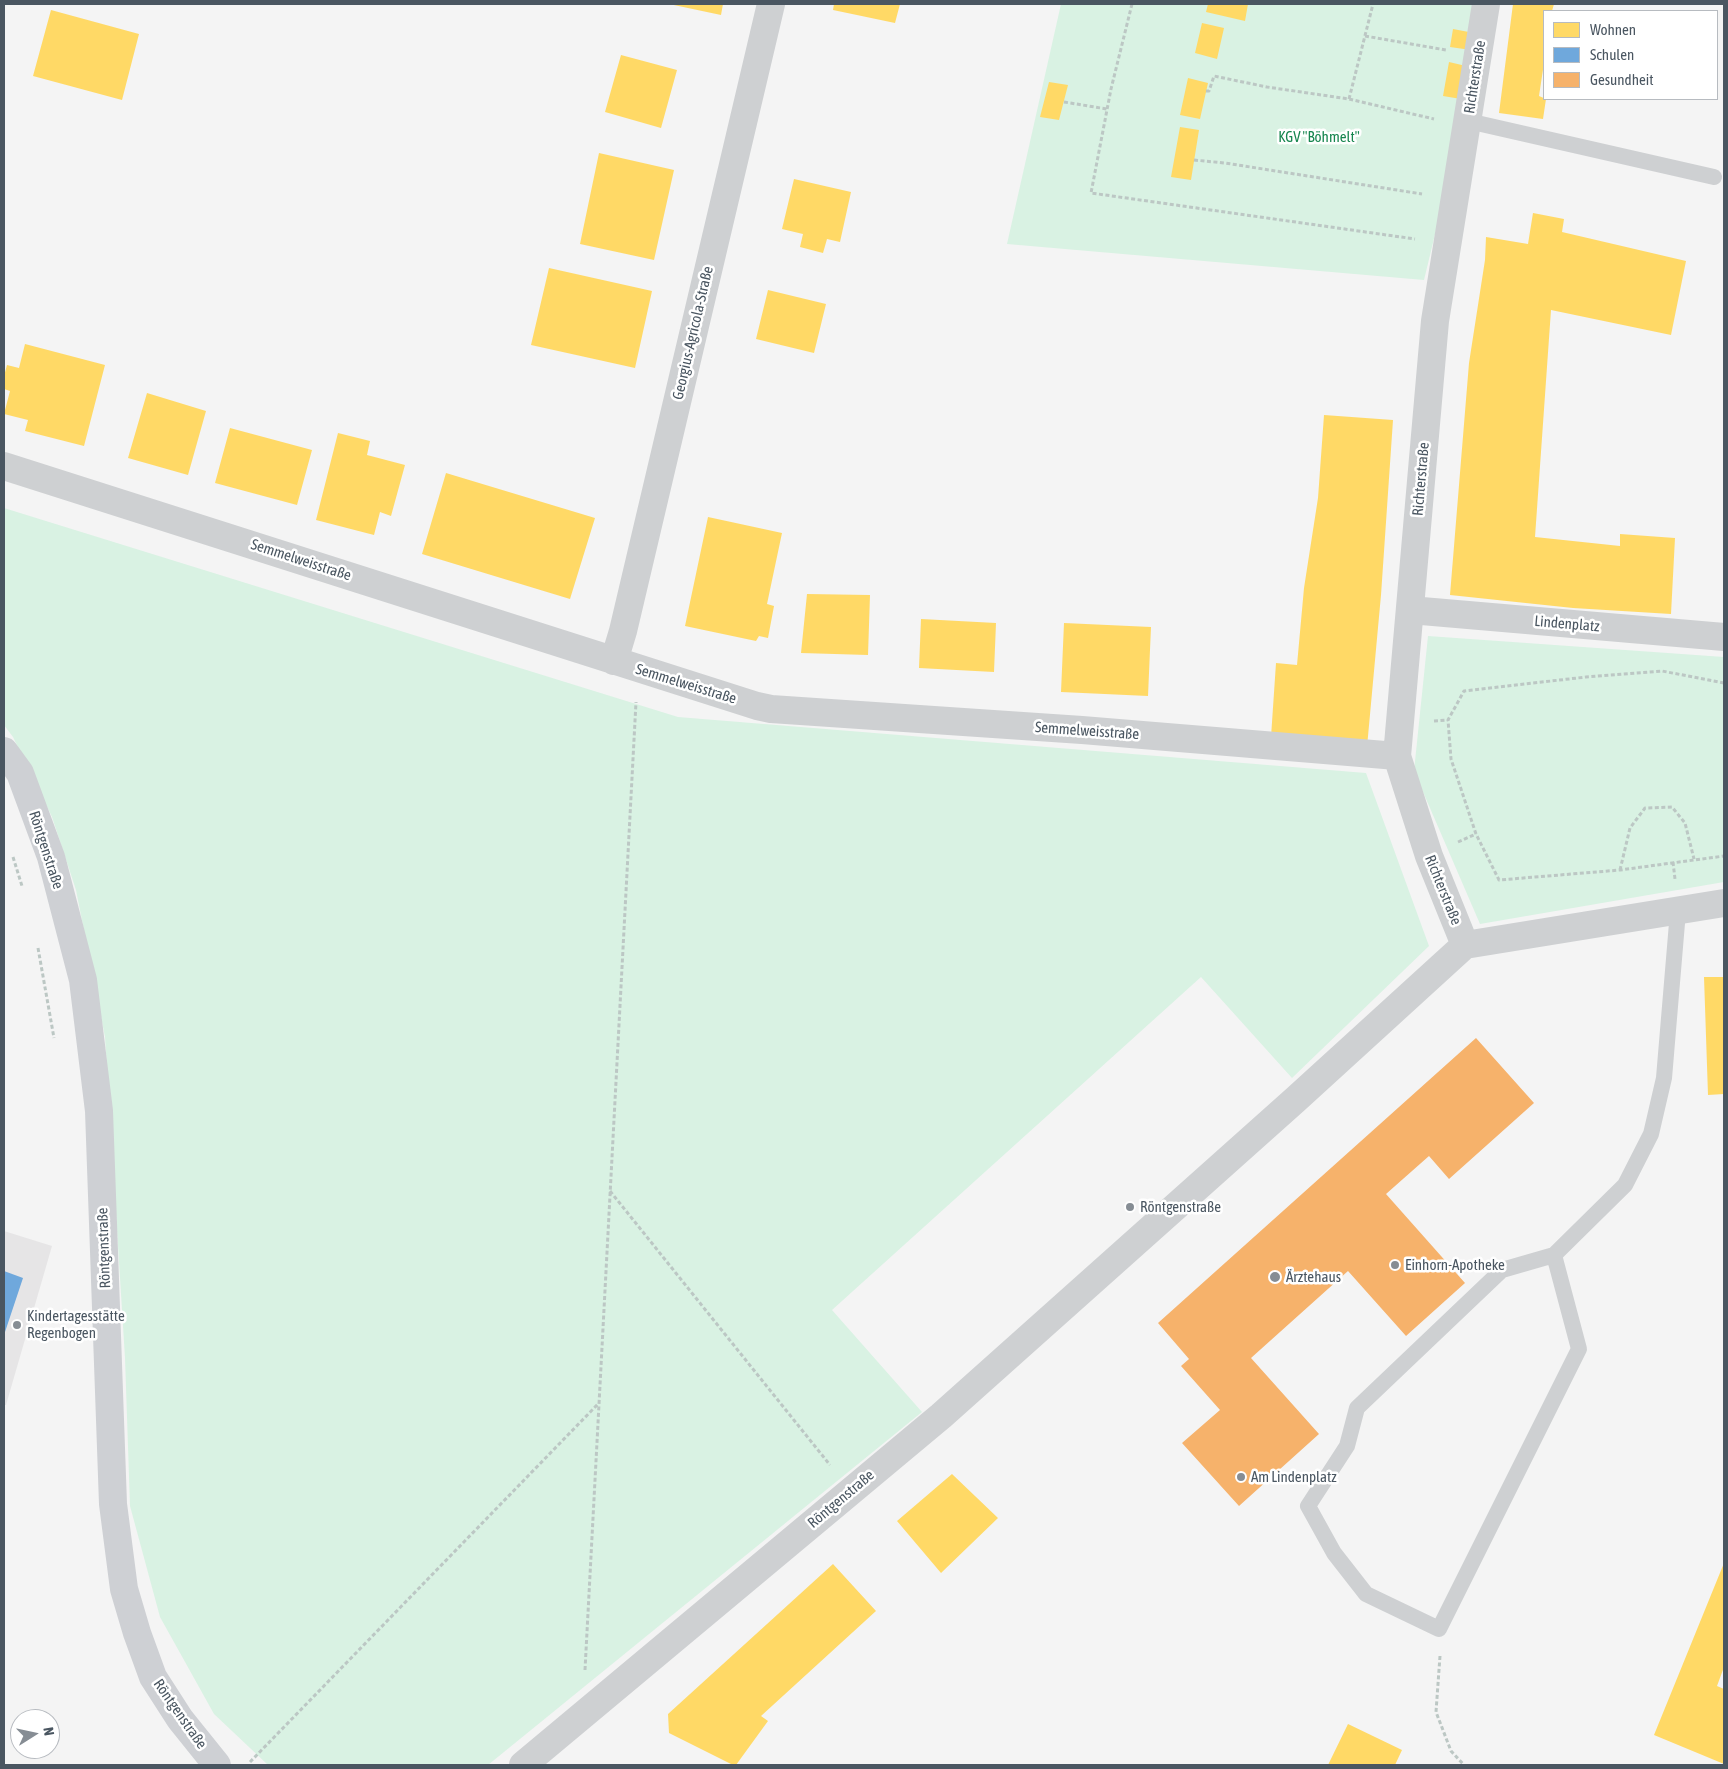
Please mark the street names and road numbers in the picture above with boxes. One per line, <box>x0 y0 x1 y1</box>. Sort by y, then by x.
street label: Richterstraße <box>1460 39 1490 115</box>
street label: Georgius-Agricola-Straße <box>669 264 717 402</box>
street label: Richterstraße <box>1409 441 1433 517</box>
street label: Semmelweisstraße <box>249 535 353 585</box>
street label: Lindenplatz <box>1534 612 1600 636</box>
street label: Semmelweisstraße <box>634 660 738 708</box>
street label: Semmelweisstraße <box>1034 718 1140 744</box>
street label: Röntgenstraße <box>25 809 67 891</box>
street label: Richterstraße <box>1421 852 1465 928</box>
street label: Röntgenstraße <box>94 1207 114 1289</box>
street label: Röntgenstraße <box>804 1466 878 1532</box>
street label: Röntgenstraße <box>149 1676 211 1752</box>

